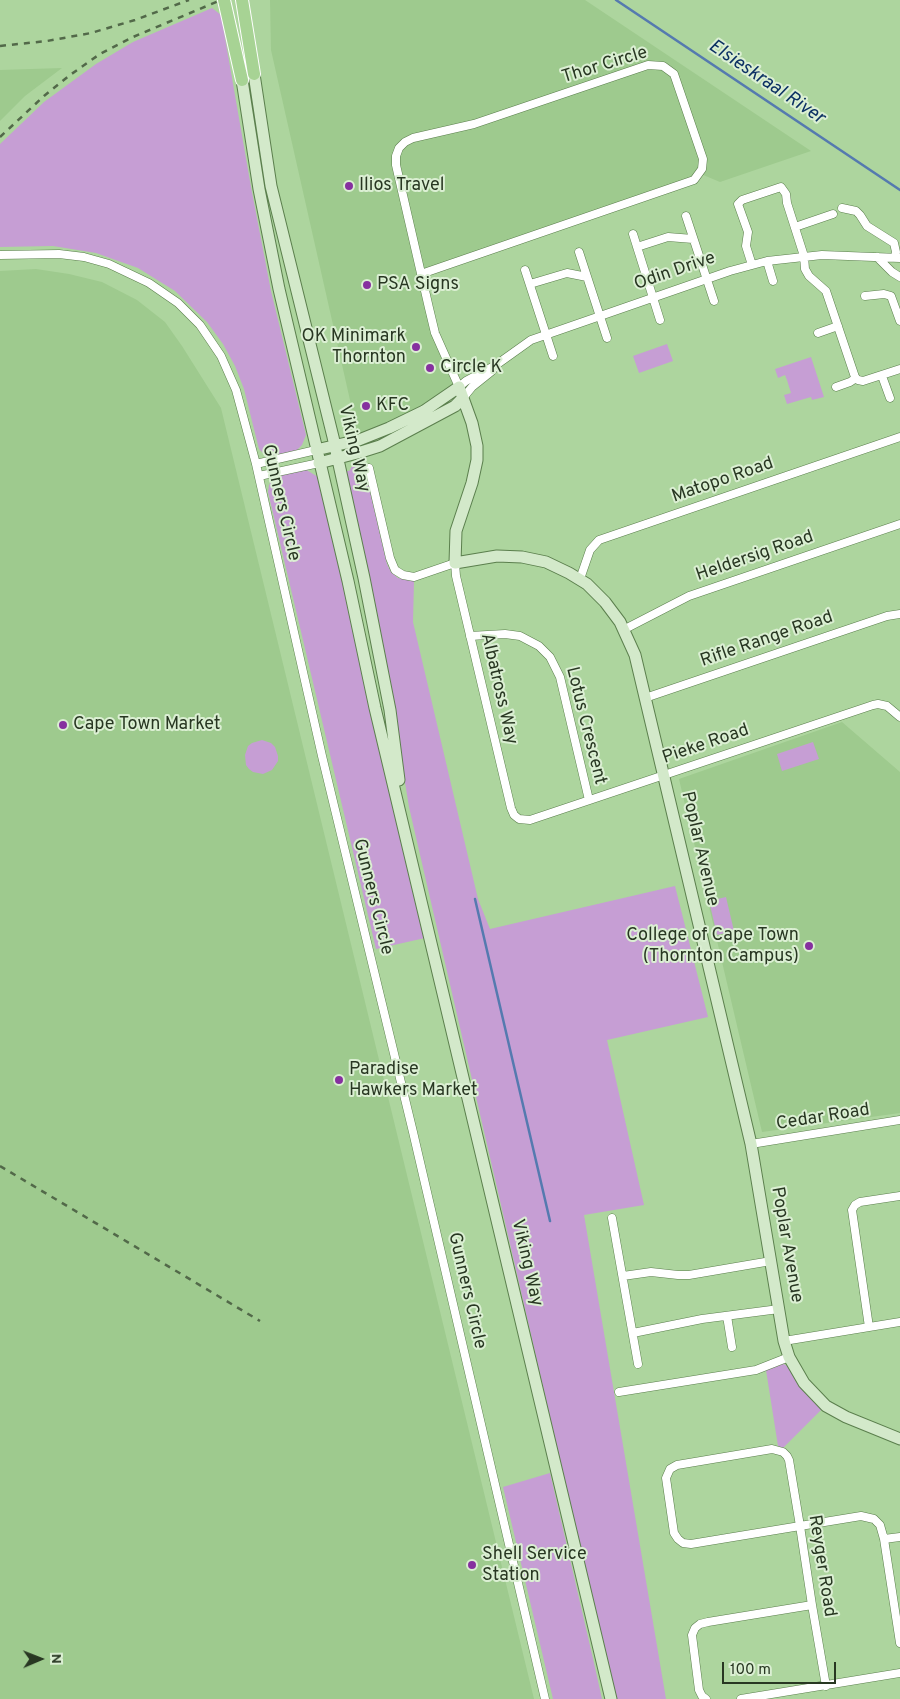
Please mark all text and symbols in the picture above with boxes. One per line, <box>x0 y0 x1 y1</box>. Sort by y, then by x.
water label: Elsieskraal River <box>704 36 828 130</box>
street label: Thor Circle <box>560 43 650 89</box>
place label: Ilios Travel <box>359 175 444 197</box>
marker: Ilios Travel <box>343 180 355 192</box>
street label: Odin Drive <box>631 248 719 296</box>
place label: PSA Signs <box>377 274 459 296</box>
marker: PSA Signs <box>361 279 373 291</box>
place label: OK Minimark Thornton <box>302 326 406 368</box>
marker: OK Minimark Thornton <box>410 341 422 353</box>
place label: Circle K <box>440 357 502 379</box>
marker: Circle K <box>424 362 436 374</box>
place label: KFC <box>376 395 409 417</box>
marker: KFC <box>360 400 372 412</box>
street label: Viking Way <box>332 403 374 495</box>
street label: Gunners Circle <box>256 443 304 563</box>
street label: Matopo Road <box>669 454 777 508</box>
street label: Heldersig Road <box>693 527 817 587</box>
street label: Rifle Range Road <box>698 607 836 673</box>
street label: Albatross Way <box>475 631 521 747</box>
street label: Lotus Crescent <box>560 665 610 787</box>
place label: Cape Town Market <box>73 714 221 736</box>
marker: Cape Town Market <box>57 719 69 731</box>
street label: Pieke Road <box>660 720 752 770</box>
street label: Poplar Avenue <box>675 789 723 909</box>
street label: Gunners Circle <box>347 837 397 957</box>
place label: College of Cape Town (Thornton Campus) <box>626 925 799 968</box>
marker: College of Cape Town (Thornton Campus) <box>803 940 815 952</box>
place label: Paradise Hawkers Market <box>349 1059 477 1102</box>
marker: Paradise Hawkers Market <box>333 1074 345 1086</box>
street label: Cedar Road <box>775 1100 871 1136</box>
street label: Poplar Avenue <box>765 1185 807 1305</box>
street label: Viking Way <box>505 1217 547 1309</box>
street label: Gunners Circle <box>442 1231 490 1351</box>
street label: Reyger Road <box>802 1513 840 1619</box>
place label: Shell Service Station <box>482 1544 587 1586</box>
marker: Shell Service Station <box>466 1559 478 1571</box>
north arrow <box>15 1634 65 1684</box>
scale bar <box>725 1652 839 1684</box>
text: N <box>47 1654 64 1664</box>
text: 100 m <box>730 1661 771 1680</box>

